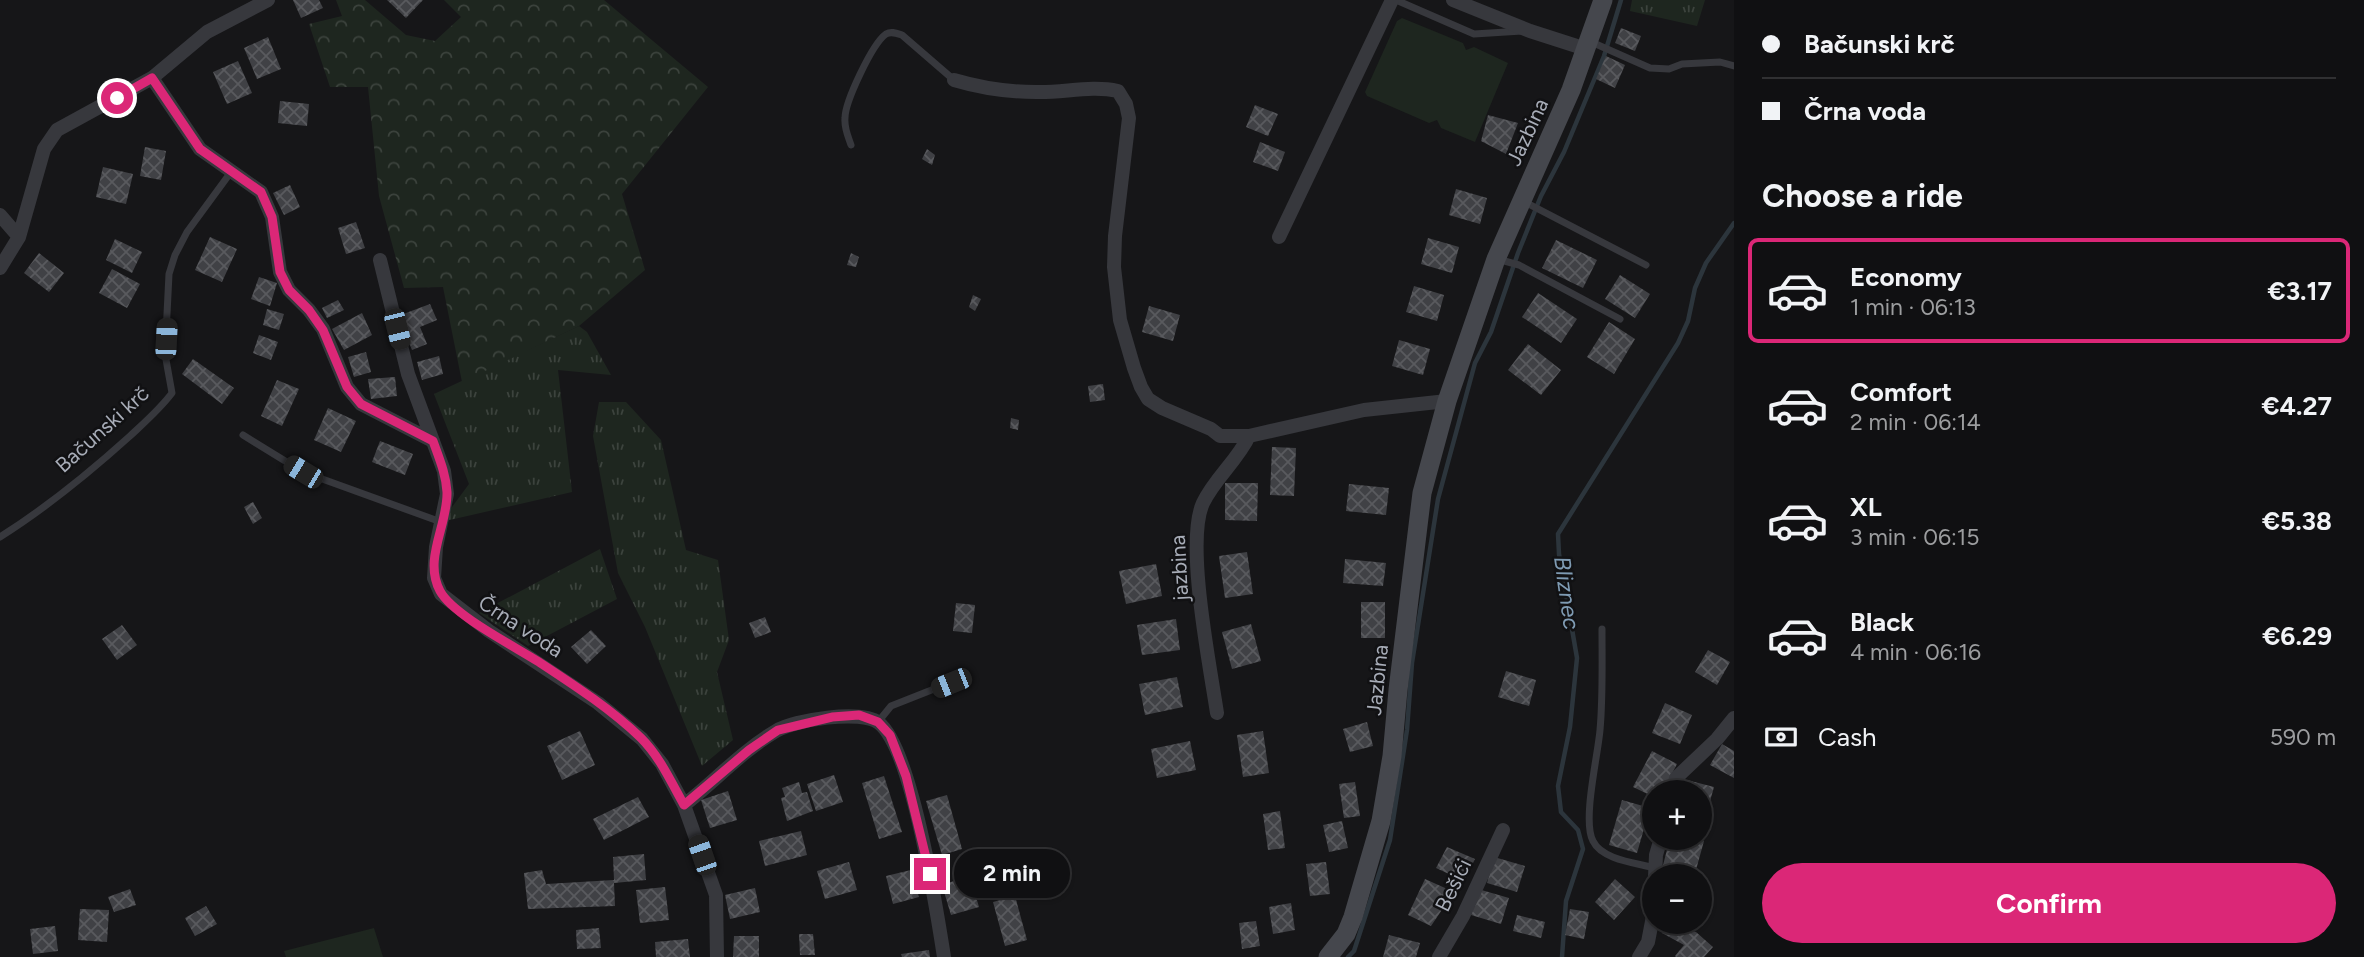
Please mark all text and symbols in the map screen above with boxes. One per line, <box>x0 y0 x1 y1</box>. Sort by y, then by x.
text: Bačunski krč <box>1804 28 1955 60</box>
route start <box>101 82 133 114</box>
street label: Jazbina <box>1501 94 1553 170</box>
text: Črna voda <box>1804 95 1926 127</box>
text: Choose a ride <box>1762 177 1963 215</box>
icon: car <box>1766 259 1829 322</box>
text: Economy <box>1850 261 1962 293</box>
text: €3.17 <box>2268 275 2332 307</box>
text: 1 min · 06:13 <box>1850 293 1976 321</box>
car <box>382 306 413 352</box>
car <box>155 317 178 361</box>
icon: car <box>1766 374 1829 437</box>
text: Comfort <box>1850 376 1952 408</box>
street label: Bačunski krč <box>50 381 154 477</box>
text: €4.27 <box>2262 390 2332 422</box>
text: 2 min · 06:14 <box>1850 408 1981 436</box>
car <box>280 452 327 492</box>
icon: car <box>1766 489 1829 552</box>
text: XL <box>1850 491 1882 523</box>
text: €5.38 <box>2262 505 2332 537</box>
text: 3 min · 06:15 <box>1850 523 1979 551</box>
street label: jazbina <box>1165 534 1193 604</box>
water label: Bliznec <box>1548 555 1586 632</box>
street label: Črna voda <box>474 589 568 663</box>
icon: car <box>1766 604 1829 667</box>
text: Black <box>1850 606 1914 638</box>
text: €6.29 <box>2262 620 2332 652</box>
text: 4 min · 06:16 <box>1850 638 1981 666</box>
street label: Jazbina <box>1361 643 1393 717</box>
car <box>928 665 975 701</box>
icon: cash <box>1762 718 1800 756</box>
text: Cash <box>1818 721 1877 753</box>
text: 590 m <box>2270 723 2336 751</box>
map controls <box>1642 780 1712 934</box>
button: + <box>1642 780 1712 850</box>
car <box>686 832 719 878</box>
callout: 2 min <box>954 850 1070 898</box>
street label: Bešići <box>1430 855 1476 915</box>
route end <box>914 858 946 890</box>
text: 2 min <box>983 859 1041 887</box>
button: Confirm <box>1762 863 2336 943</box>
button: − <box>1642 864 1712 934</box>

